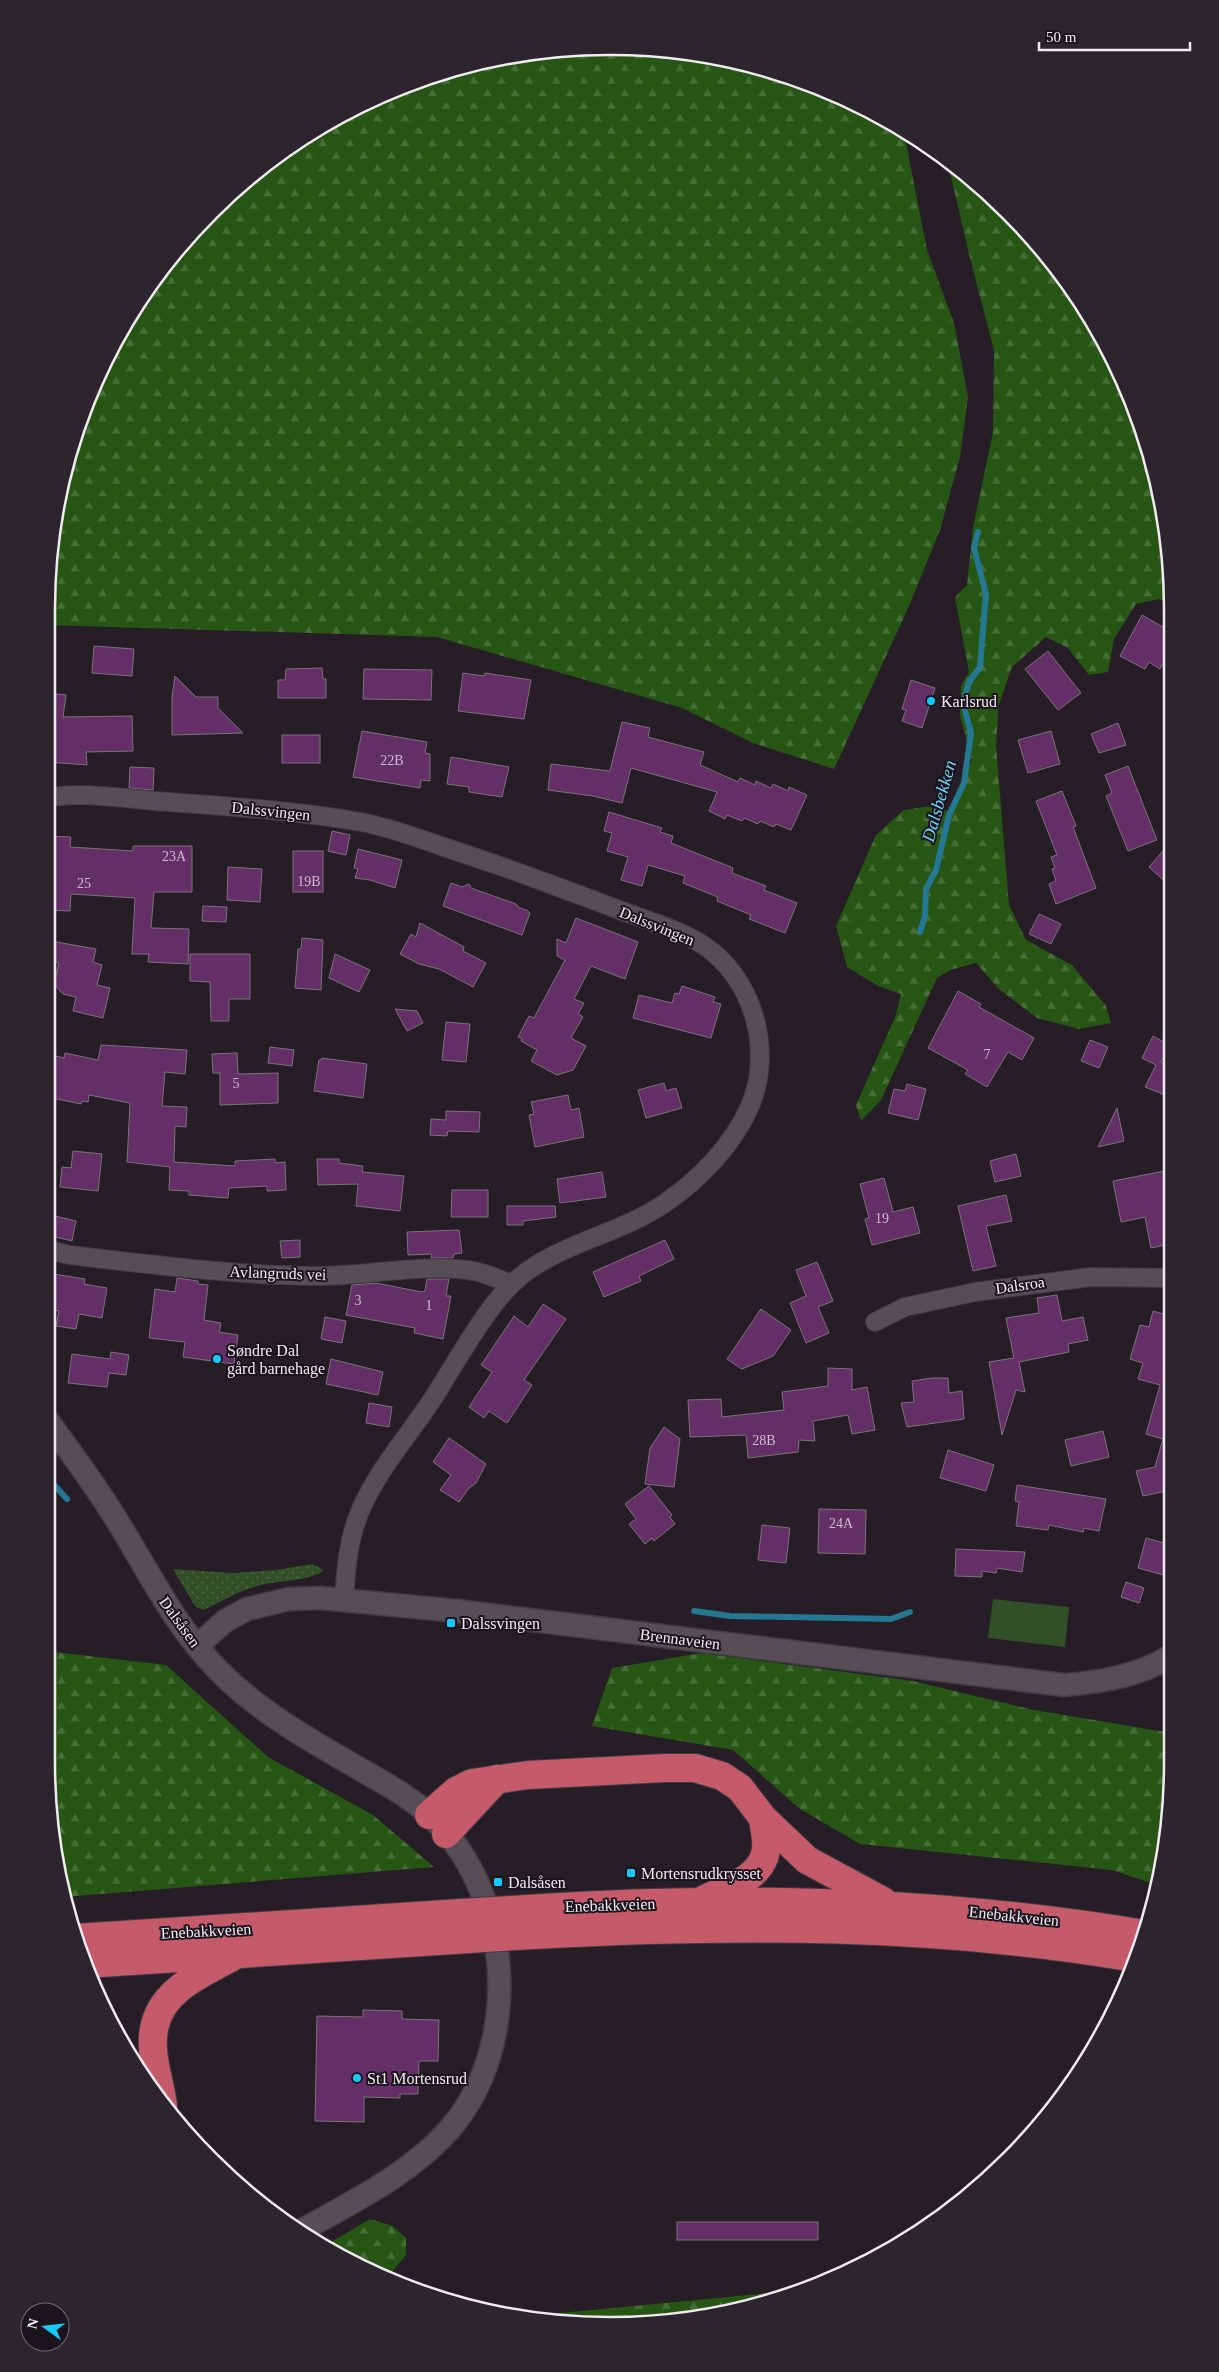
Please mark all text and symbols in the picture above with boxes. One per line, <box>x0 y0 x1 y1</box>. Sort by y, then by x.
scale bar <box>1039 20 1190 52</box>
text: 50 m <box>1046 29 1077 45</box>
place label: Karlsrud <box>941 693 997 710</box>
marker: Karlsrud <box>925 695 937 707</box>
house number: 22B <box>380 753 404 768</box>
water label: Dalsbekken <box>918 758 960 845</box>
street label: Dalssvingen <box>231 798 311 825</box>
house number: 23A <box>162 849 187 864</box>
house number: 19B <box>297 874 321 889</box>
house number: 25 <box>77 876 91 891</box>
street label: Dalssvingen <box>617 903 697 950</box>
house number: 7 <box>984 1047 991 1062</box>
house number: 5 <box>233 1076 240 1091</box>
house number: 19 <box>875 1211 889 1226</box>
street label: Avlangruds vei <box>229 1263 327 1284</box>
street label: Dalsroa <box>994 1273 1046 1297</box>
house number: 3 <box>355 1293 362 1308</box>
house number: 1 <box>426 1298 433 1313</box>
place label: Søndre Dal gård barnehage <box>227 1342 325 1378</box>
marker: Søndre Dal gård barnehage <box>211 1353 223 1365</box>
house number: 28B <box>752 1433 776 1448</box>
house number: 24A <box>829 1516 854 1531</box>
street label: Dalsåsen <box>156 1594 204 1650</box>
place label: Dalssvingen <box>461 1615 540 1633</box>
marker: Dalssvingen <box>445 1617 457 1629</box>
street label: Brennaveien <box>639 1626 721 1652</box>
place label: Mortensrudkrysset <box>641 1865 762 1883</box>
marker: Mortensrudkrysset <box>625 1867 637 1879</box>
place label: Dalsåsen <box>508 1874 566 1891</box>
marker: Dalsåsen <box>492 1876 504 1888</box>
street label: Enebakkveien <box>564 1895 656 1915</box>
street label: Enebakkveien <box>968 1903 1060 1929</box>
street label: Enebakkveien <box>160 1920 252 1942</box>
place label: St1 Mortensrud <box>367 2070 467 2087</box>
marker: St1 Mortensrud <box>351 2072 363 2084</box>
north arrow <box>20 2302 70 2352</box>
text: N <box>24 2317 41 2331</box>

